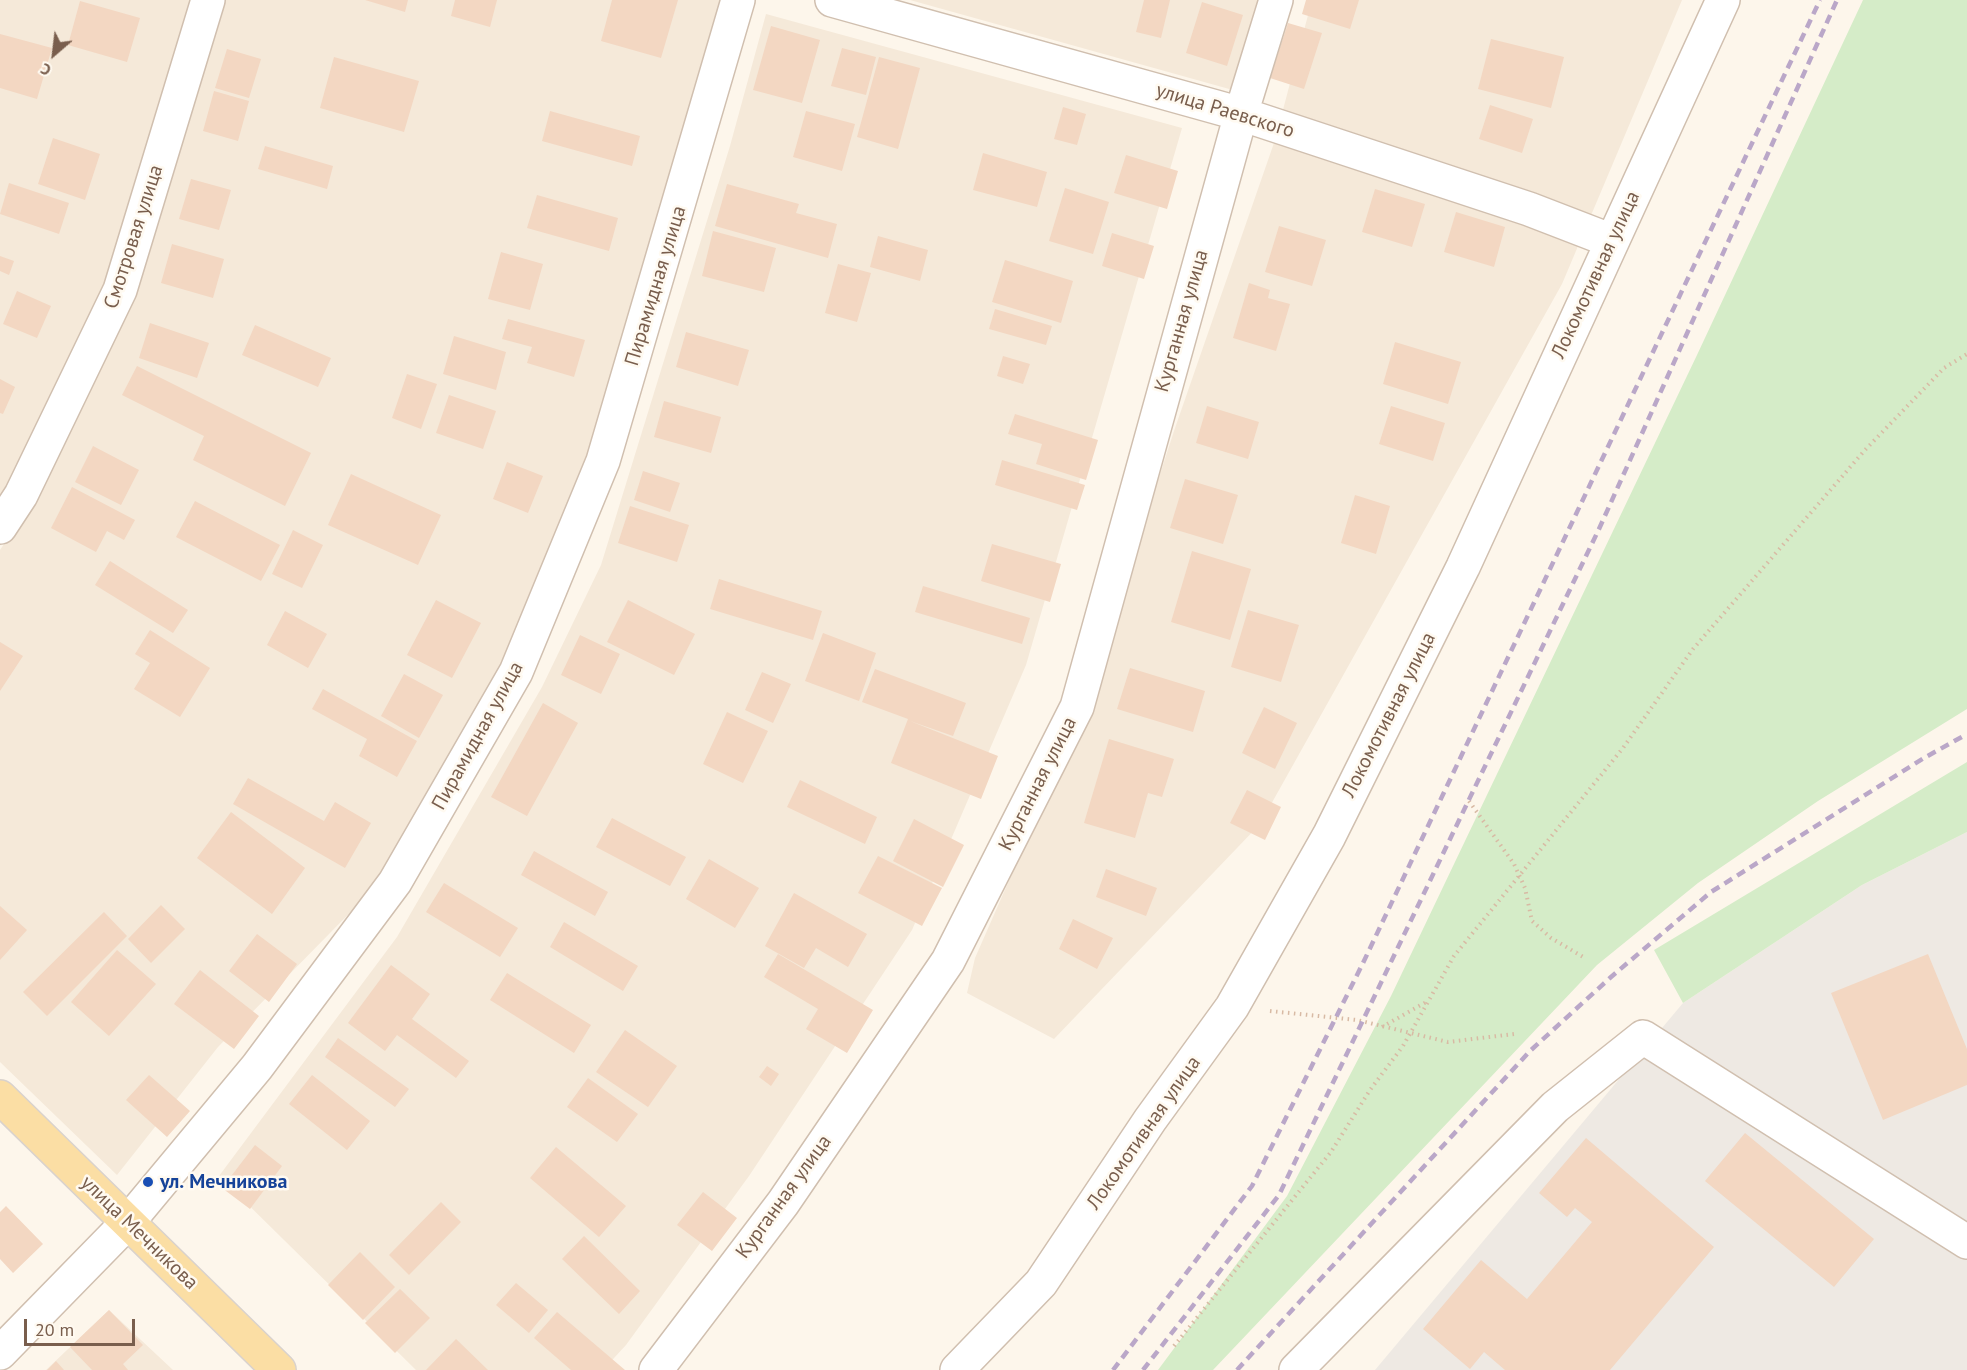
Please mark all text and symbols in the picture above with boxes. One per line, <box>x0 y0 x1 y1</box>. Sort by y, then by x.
north arrow <box>24 24 84 84</box>
text: С <box>37 59 54 81</box>
street label: улица Раевского <box>1153 79 1297 143</box>
street label: Смотровая улица <box>99 162 169 312</box>
street label: Локомотивная улица <box>1547 188 1645 362</box>
street label: Пирамидная улица <box>620 203 692 369</box>
street label: Курганная улица <box>1150 247 1214 395</box>
street label: Локомотивная улица <box>1337 629 1441 801</box>
street label: Пирамидная улица <box>427 658 529 814</box>
street label: Курганная улица <box>994 713 1082 855</box>
street label: Локомотивная улица <box>1082 1052 1206 1214</box>
street label: Курганная улица <box>731 1131 837 1263</box>
place label: ул. Мечникова <box>160 1170 288 1194</box>
street label: улица Мечникова <box>75 1171 203 1295</box>
marker: ул. Мечникова <box>141 1175 155 1189</box>
scale bar <box>27 1307 138 1345</box>
text: 20 m <box>35 1318 74 1341</box>

